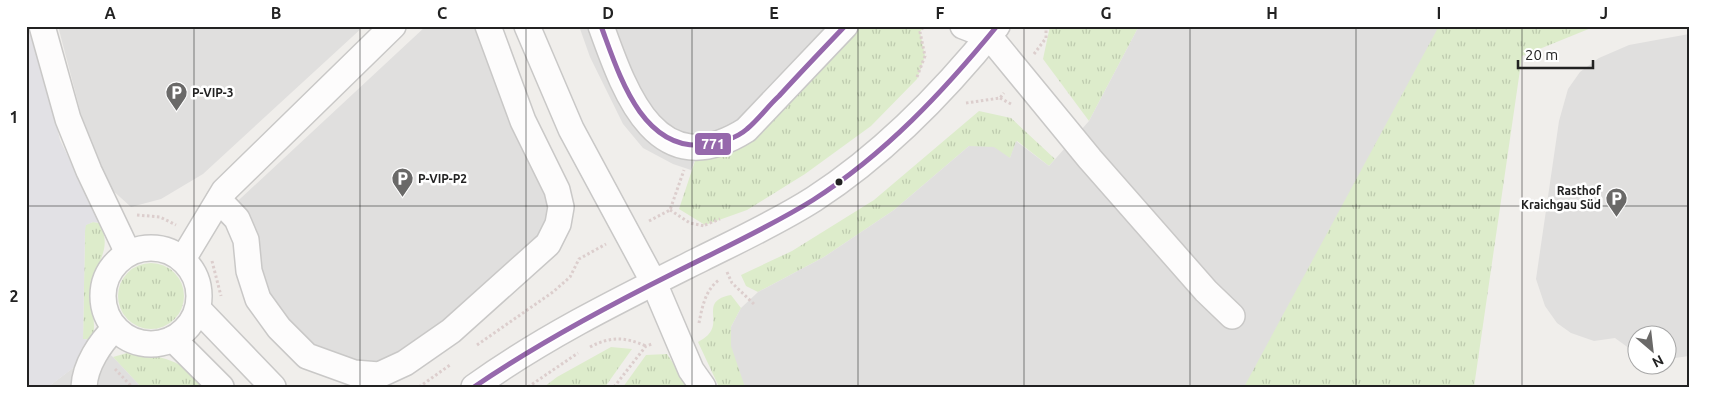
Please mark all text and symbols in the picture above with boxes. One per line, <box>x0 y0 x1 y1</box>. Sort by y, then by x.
text: A <box>104 4 116 22</box>
text: B <box>271 4 281 22</box>
text: C <box>437 4 447 22</box>
text: D <box>602 4 614 22</box>
text: E <box>769 4 779 22</box>
text: F <box>936 4 945 22</box>
text: G <box>1100 4 1112 22</box>
text: H <box>1266 4 1278 22</box>
text: I <box>1437 4 1441 22</box>
text: J <box>1600 4 1608 22</box>
scale bar <box>1518 38 1592 70</box>
text: 20 m <box>1525 46 1558 63</box>
parking icon: P-VIP-3 <box>164 81 188 112</box>
place label: P-VIP-3 <box>192 86 234 99</box>
text: 1 <box>9 108 19 126</box>
line badge: 771 <box>694 132 732 156</box>
text: 771 <box>701 136 725 152</box>
parking icon: P-VIP-P2 <box>390 167 414 198</box>
place label: P-VIP-P2 <box>418 172 467 185</box>
unlabelled marker <box>834 177 844 187</box>
place label: Rasthof Kraichgau Süd <box>1521 184 1602 211</box>
parking icon: Rasthof Kraichgau Süd <box>1605 186 1629 217</box>
text: 2 <box>9 287 19 305</box>
north arrow <box>1628 326 1678 376</box>
text: N <box>1650 352 1666 371</box>

